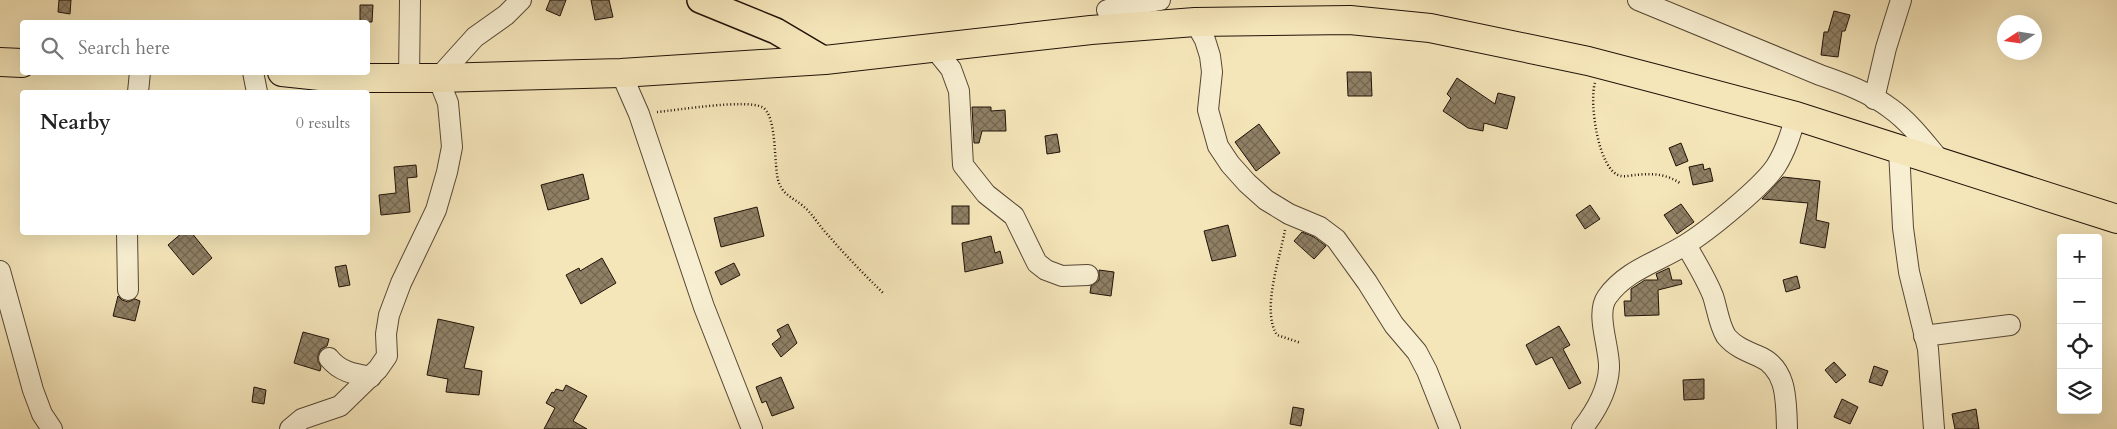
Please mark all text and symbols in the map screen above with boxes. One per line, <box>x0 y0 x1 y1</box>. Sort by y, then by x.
north arrow <box>1997 15 2042 60</box>
search box <box>20 20 370 75</box>
icon: search <box>38 34 66 62</box>
text: Search here <box>78 35 170 61</box>
text: Nearby <box>40 108 111 137</box>
text: 0 results <box>296 112 350 134</box>
map controls <box>2057 234 2102 414</box>
button: + <box>2057 234 2102 279</box>
button: − <box>2057 279 2102 324</box>
button: locate <box>2057 324 2102 369</box>
button: layers <box>2057 369 2102 414</box>

